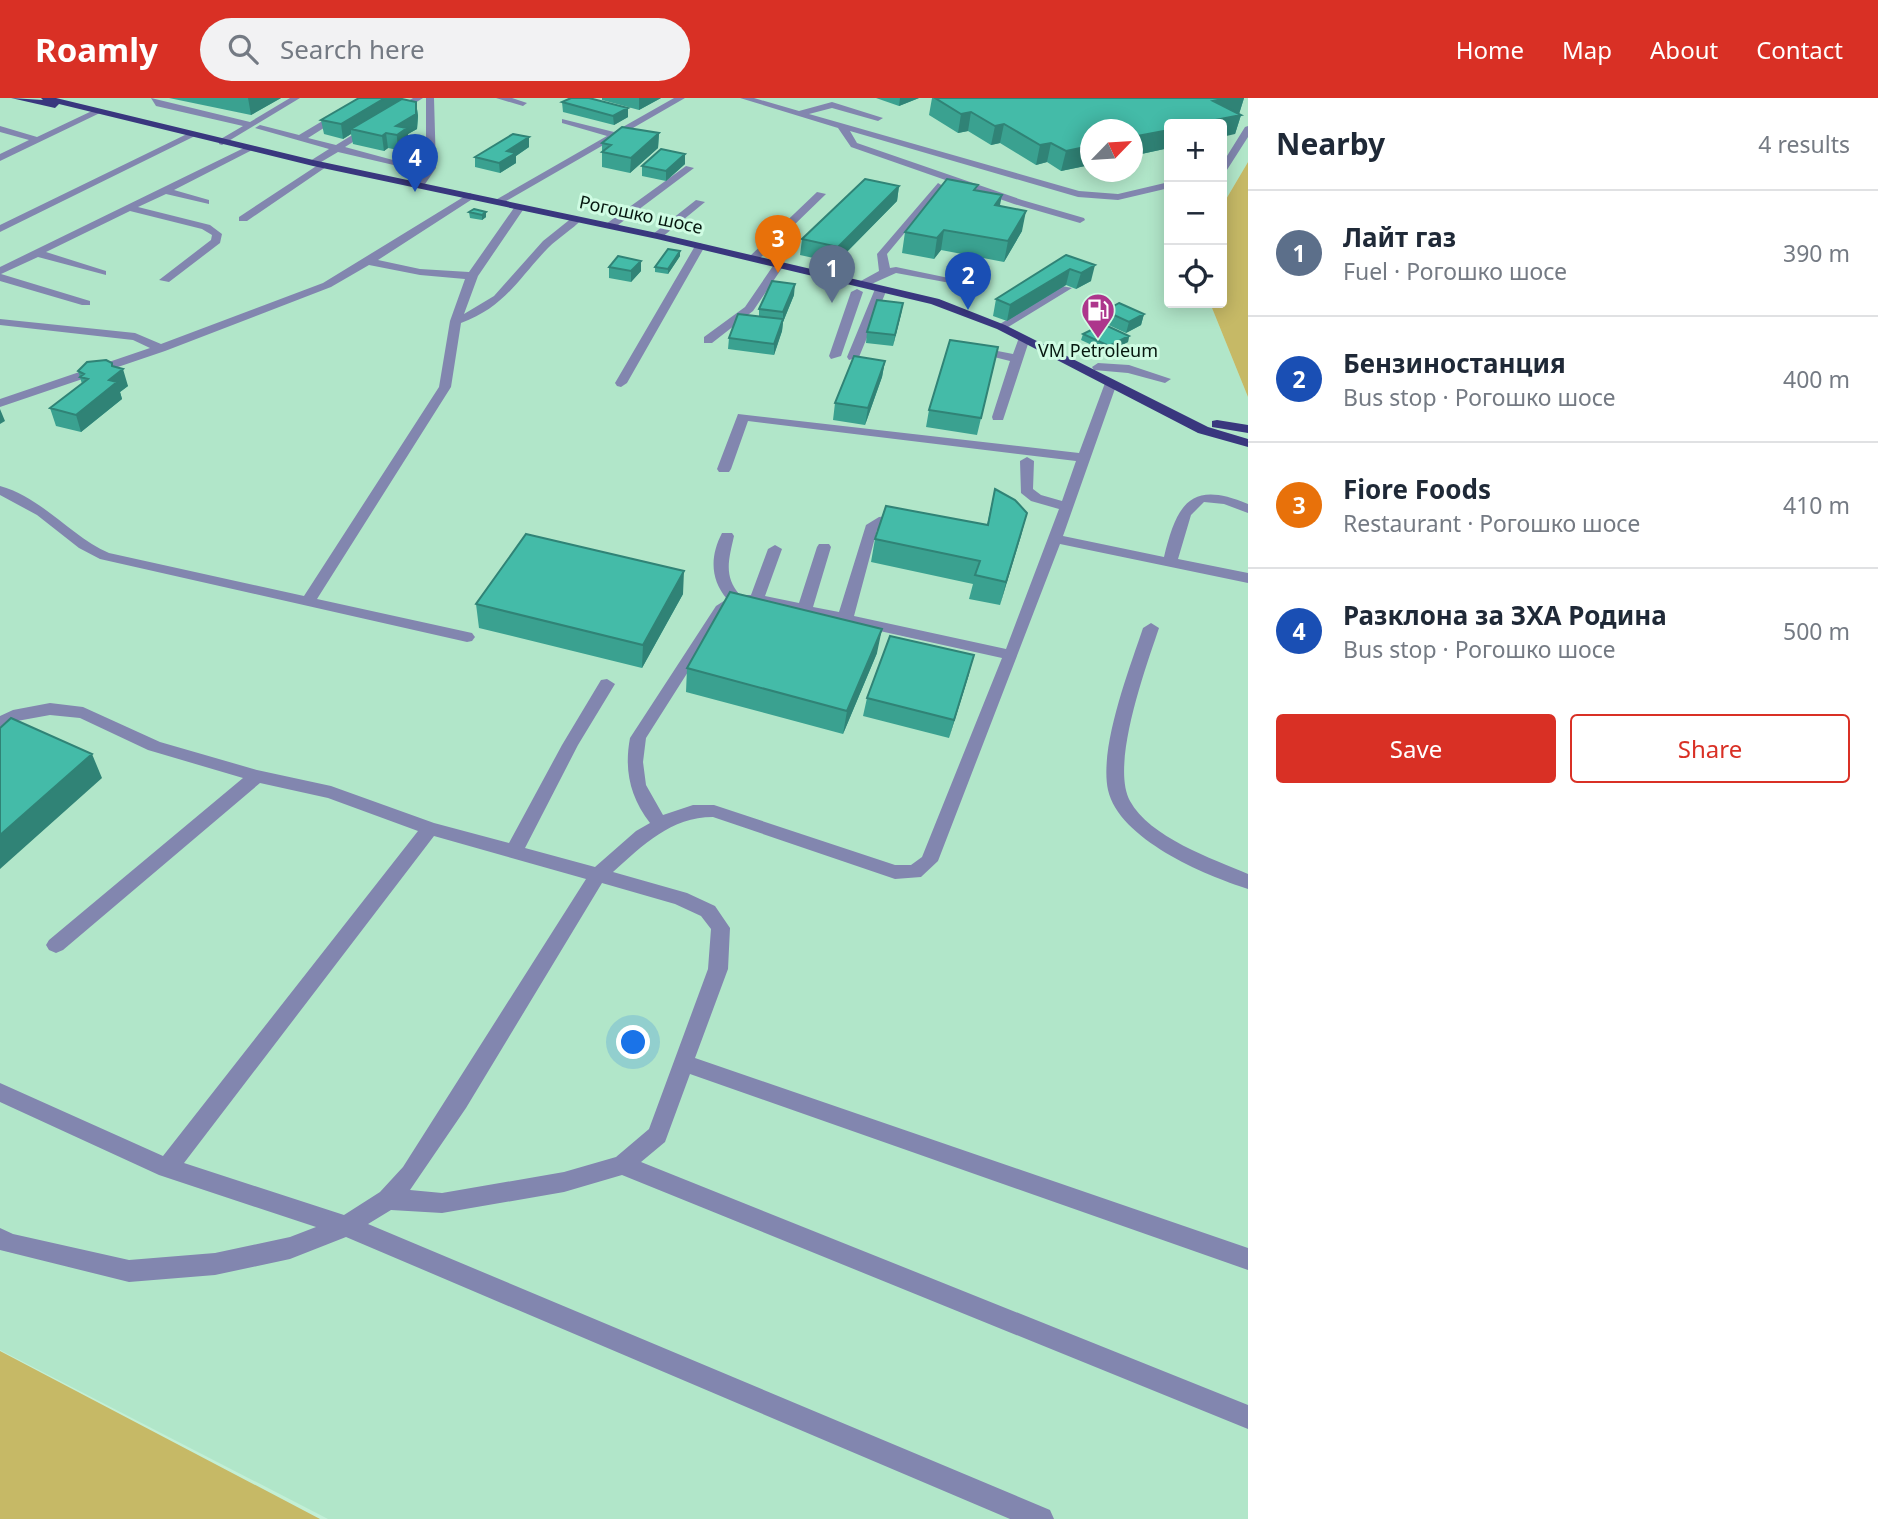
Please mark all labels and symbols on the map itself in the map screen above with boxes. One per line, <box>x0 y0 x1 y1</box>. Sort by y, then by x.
north arrow <box>1080 119 1143 182</box>
pin: 4 <box>392 134 438 192</box>
street label: Рогошко шосе <box>577 189 705 239</box>
pin: 3 <box>755 215 801 273</box>
pin: 1 <box>809 245 855 303</box>
pin: 2 <box>945 252 991 310</box>
fuel station icon: VM Petroleum <box>1079 291 1117 340</box>
place label: VM Petroleum <box>1038 338 1158 362</box>
your location <box>616 1025 650 1059</box>

